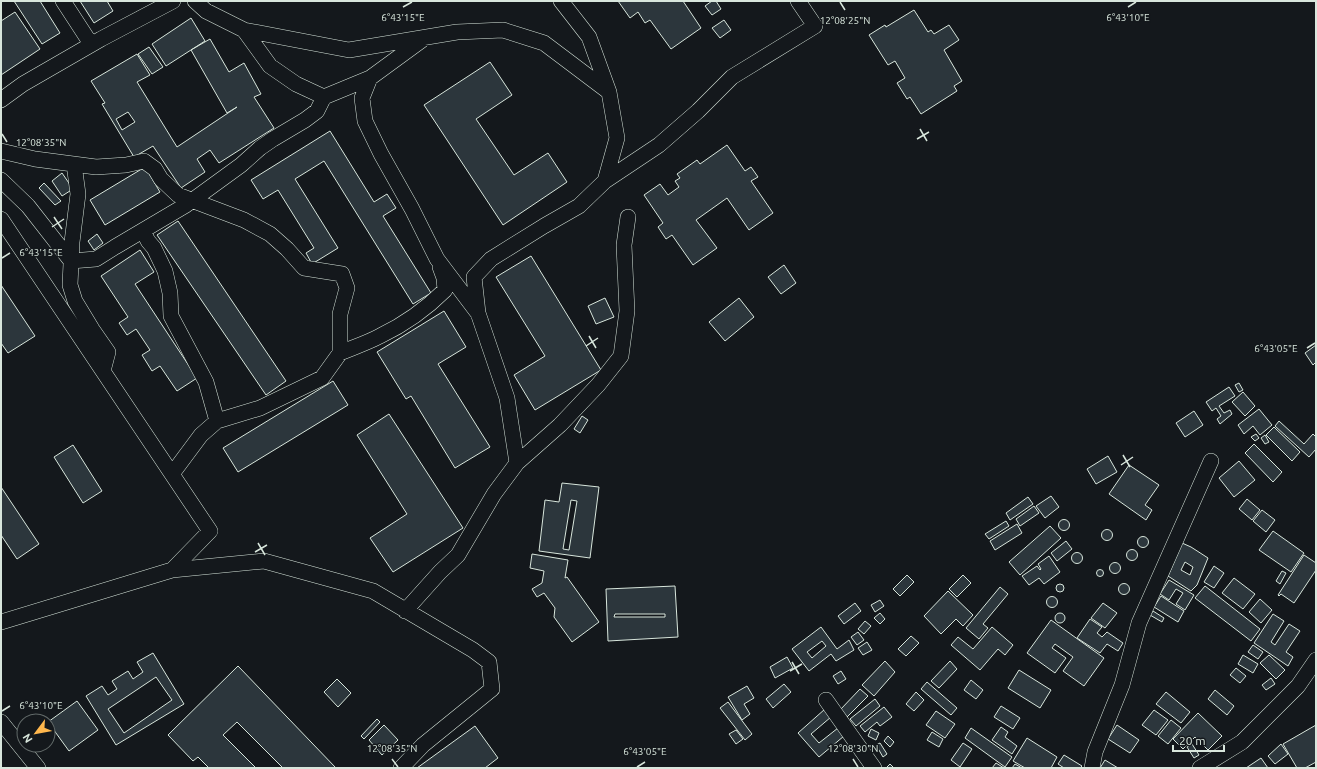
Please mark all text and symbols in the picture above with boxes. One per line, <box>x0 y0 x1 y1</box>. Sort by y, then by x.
text: 6°43'15"E <box>381 12 425 23</box>
text: 6°43'10"E <box>1106 12 1150 23</box>
text: 12°08'25"N <box>820 15 870 26</box>
text: 12°08'35"N <box>16 137 66 148</box>
text: 6°43'15"E <box>19 247 63 258</box>
text: 6°43'05"E <box>1254 343 1298 354</box>
text: 6°43'10"E <box>19 700 63 711</box>
north arrow <box>16 713 56 753</box>
scale bar <box>1173 727 1224 753</box>
text: N <box>20 732 35 745</box>
text: 20 m <box>1179 734 1206 747</box>
text: 12°08'35"N <box>367 743 417 754</box>
text: 12°08'30"N <box>828 743 878 754</box>
text: 6°43'05"E <box>623 746 667 757</box>

